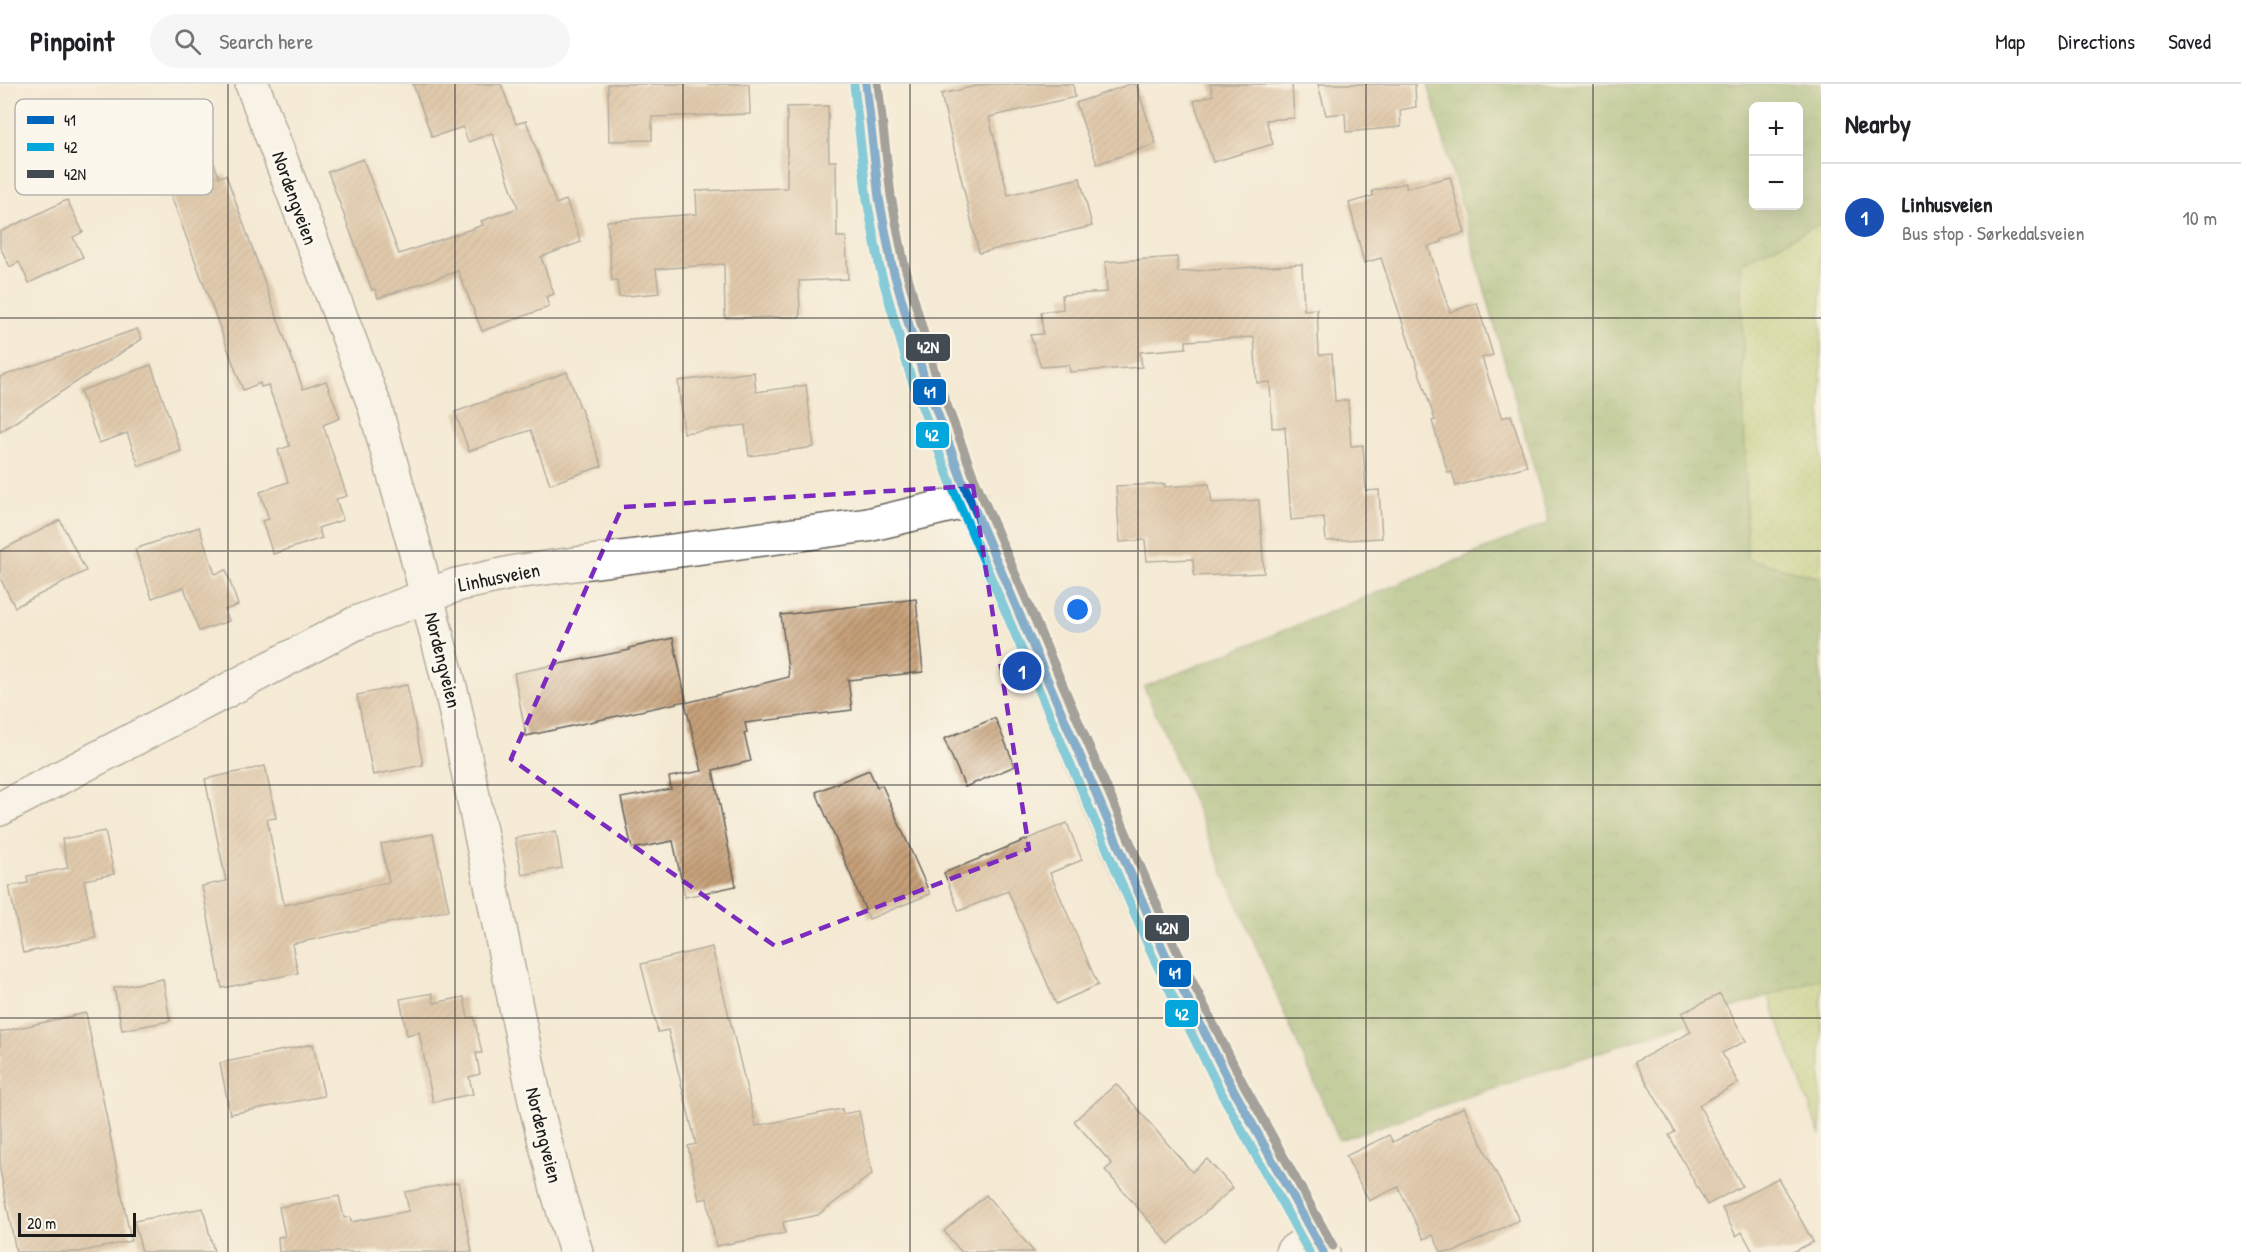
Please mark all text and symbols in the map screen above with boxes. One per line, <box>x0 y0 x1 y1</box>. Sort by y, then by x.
search box <box>150 14 570 68</box>
text: Pinpoint <box>30 22 114 60</box>
icon: search <box>171 25 204 58</box>
text: Search here <box>219 26 313 56</box>
text: Map <box>1995 27 2025 56</box>
text: Directions <box>2058 27 2135 56</box>
text: Saved <box>2168 27 2211 56</box>
legend <box>15 99 213 195</box>
map controls <box>1749 102 1803 210</box>
button: + <box>1749 102 1803 156</box>
text: Nearby <box>1845 106 1911 141</box>
text: 41 <box>64 109 76 131</box>
text: 42 <box>64 136 78 158</box>
street label: Nordengveien <box>266 147 325 248</box>
button: − <box>1749 156 1803 210</box>
text: 42N <box>64 163 86 185</box>
text: Linhusveien <box>1902 189 1993 219</box>
text: 1 <box>1861 204 1868 231</box>
text: 10 m <box>2183 204 2217 231</box>
text: Bus stop · Sørkedalsveien <box>1902 219 2084 246</box>
line badge: 42N <box>905 333 951 362</box>
text: 42N <box>917 336 939 358</box>
line badge: 41 <box>912 378 947 406</box>
text: 41 <box>924 381 936 403</box>
line badge: 42 <box>915 421 950 449</box>
text: 42 <box>925 424 939 446</box>
street label: Linhusveien <box>456 555 542 598</box>
your location <box>1063 595 1092 624</box>
street label: Nordengveien <box>419 609 468 710</box>
pin: 1 <box>1002 648 1042 694</box>
line badge: 42N <box>1144 914 1190 942</box>
text: 42N <box>1156 917 1178 939</box>
line badge: 41 <box>1158 959 1192 988</box>
text: 41 <box>1169 962 1181 984</box>
line badge: 42 <box>1164 999 1199 1028</box>
text: 42 <box>1175 1003 1189 1025</box>
street label: Nordengveien <box>520 1084 569 1185</box>
scale bar <box>18 1210 136 1238</box>
text: 20 m <box>27 1212 56 1234</box>

